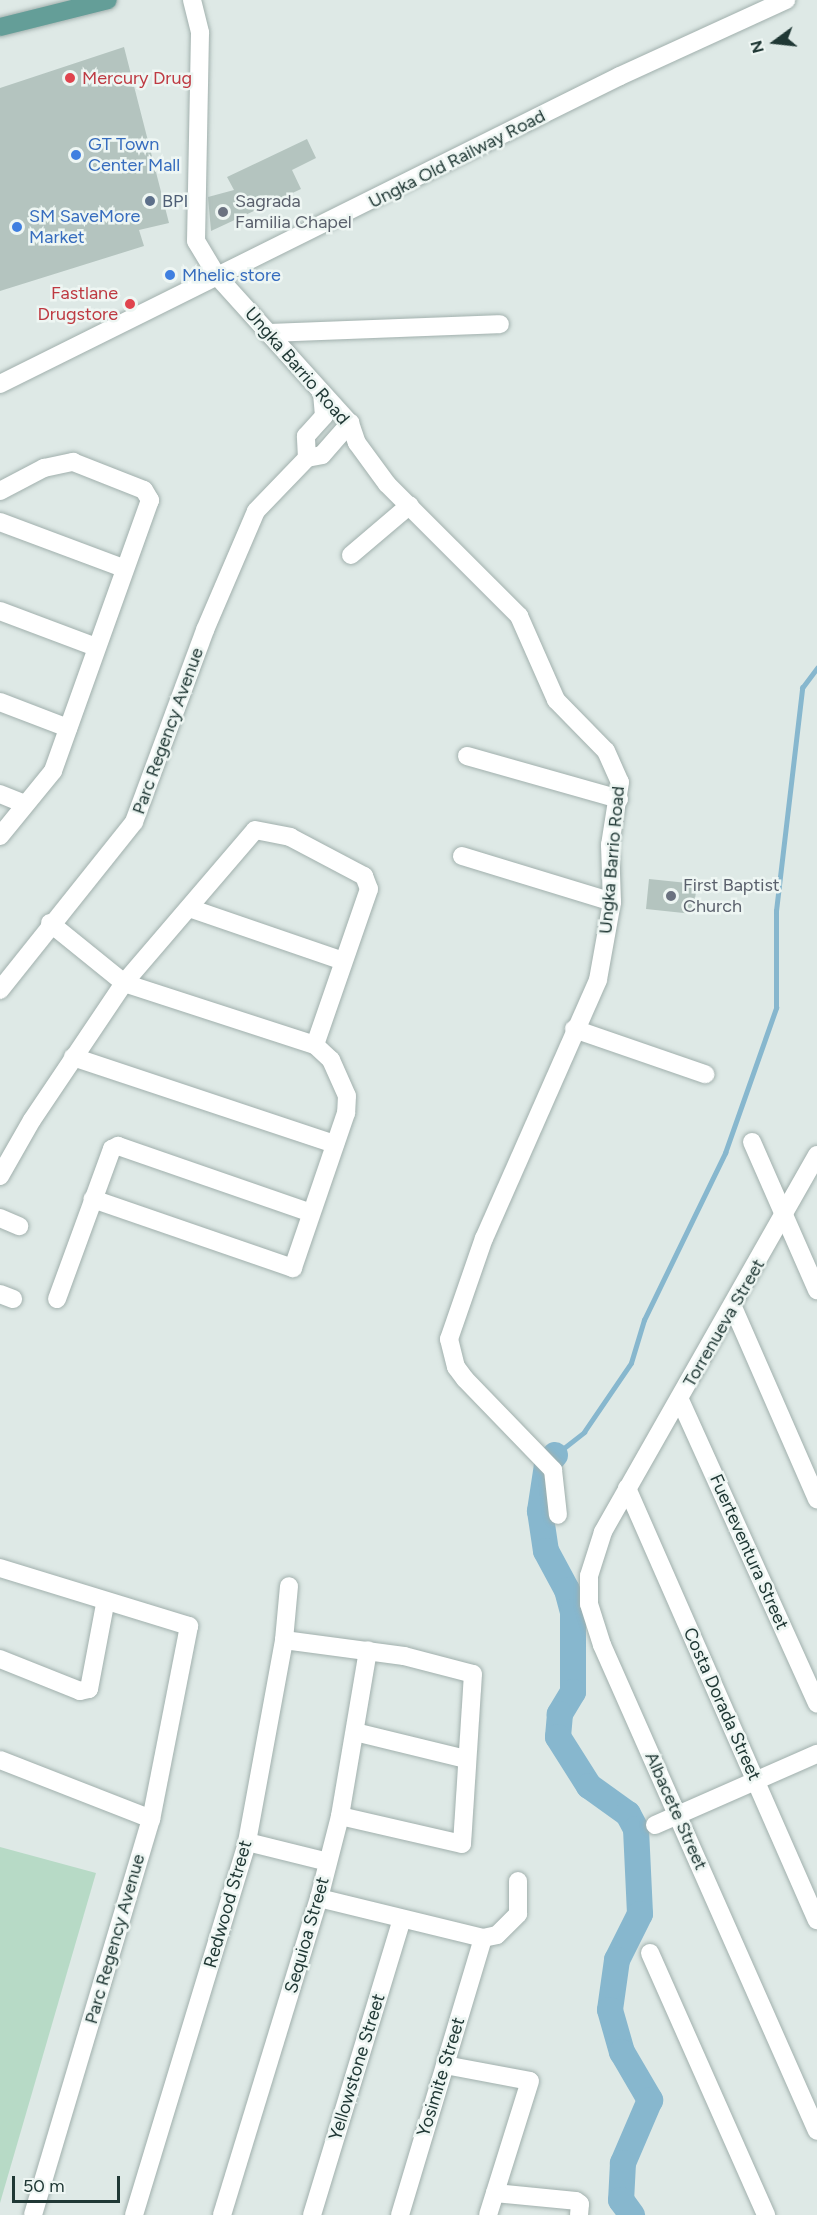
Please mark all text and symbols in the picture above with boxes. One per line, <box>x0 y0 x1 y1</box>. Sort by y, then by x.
north arrow <box>745 12 805 72</box>
text: N <box>746 38 768 55</box>
place label: Mercury Drug <box>82 67 192 89</box>
marker: Mercury Drug <box>63 71 77 85</box>
street label: Ungka Old Railway Road <box>365 105 549 213</box>
place label: GT Town Center Mall <box>88 134 180 176</box>
marker: GT Town Center Mall <box>69 148 83 162</box>
place label: BPI <box>162 190 188 212</box>
place label: Sagrada Familia Chapel <box>235 191 352 234</box>
marker: BPI <box>143 194 157 208</box>
marker: Sagrada Familia Chapel <box>216 205 230 219</box>
place label: SM SaveMore Market <box>29 206 140 248</box>
marker: SM SaveMore Market <box>10 220 24 234</box>
place label: Mhelic store <box>182 264 281 286</box>
marker: Mhelic store <box>163 268 177 282</box>
place label: Fastlane Drugstore <box>37 283 118 326</box>
marker: Fastlane Drugstore <box>123 297 137 311</box>
street label: Ungka Barrio Road <box>240 303 354 429</box>
street label: Parc Regency Avenue <box>128 645 208 817</box>
street label: Ungka Barrio Road <box>595 785 629 935</box>
place label: First Baptist Church <box>683 875 780 918</box>
marker: First Baptist Church <box>664 889 678 903</box>
street label: Torrenueva Street <box>679 1255 769 1391</box>
street label: Fuerteventura Street <box>705 1471 793 1633</box>
street label: Costa Dorada Street <box>679 1624 765 1784</box>
street label: Albacete Street <box>640 1749 712 1873</box>
street label: Redwood Street <box>199 1838 257 1970</box>
street label: Parc Regency Avenue <box>80 1852 150 2026</box>
street label: Sequioa Street <box>280 1874 334 1996</box>
street label: Yellowstone Street <box>324 1991 390 2143</box>
street label: Yosimite Street <box>413 2015 469 2139</box>
scale bar <box>15 2164 123 2202</box>
text: 50 m <box>23 2175 65 2197</box>

